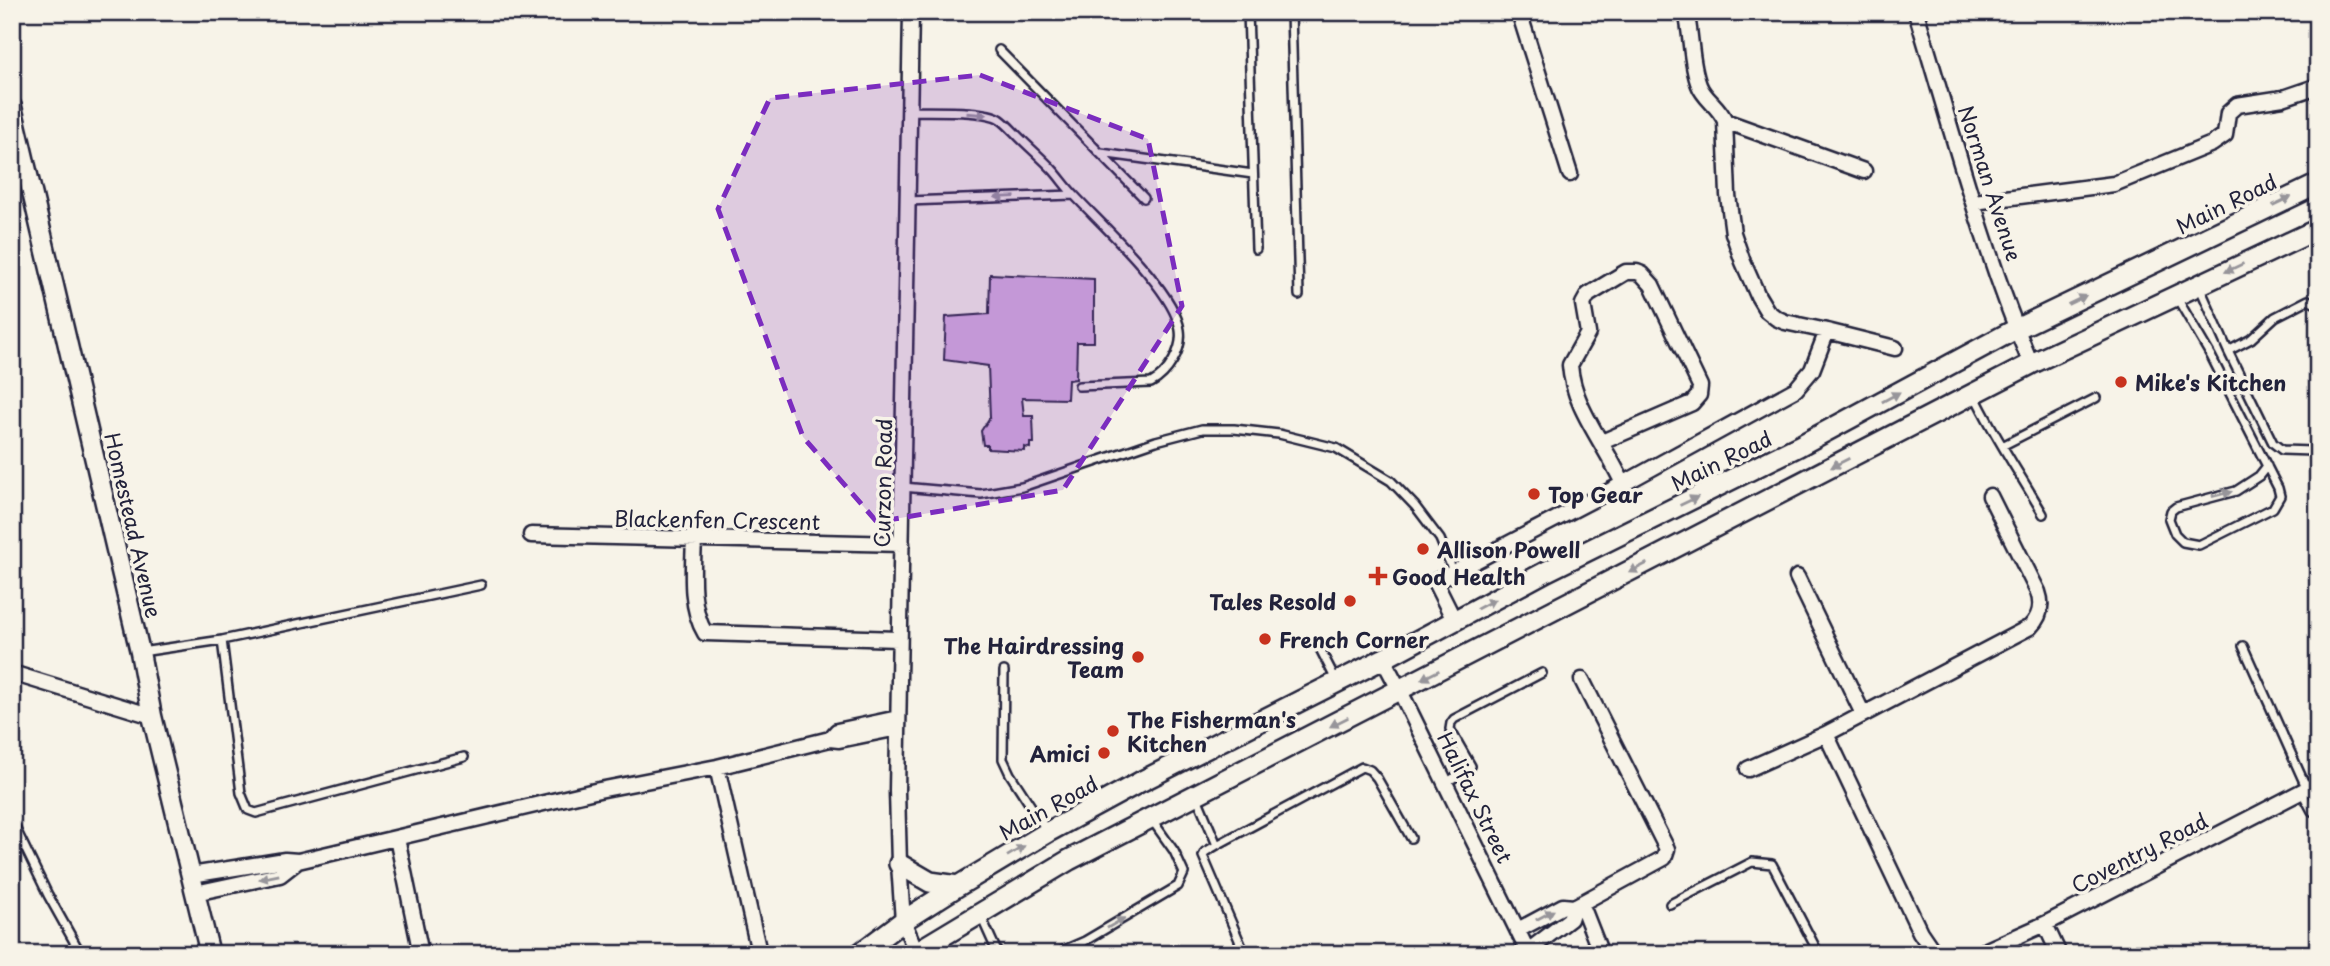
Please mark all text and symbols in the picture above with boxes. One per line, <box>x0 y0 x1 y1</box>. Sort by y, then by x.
street label: Norman Avenue <box>1951 101 2031 265</box>
one-way arrow <box>966 108 988 119</box>
street label: Main Road <box>2170 165 2282 241</box>
one-way arrow <box>994 191 1016 203</box>
one-way arrow <box>2272 195 2292 207</box>
one-way arrow <box>2224 263 2244 274</box>
one-way arrow <box>2067 294 2087 305</box>
place label: Mike's Kitchen <box>2135 366 2286 398</box>
marker: Mike's Kitchen <box>2113 374 2129 390</box>
one-way arrow <box>1881 391 1901 403</box>
street label: Curzon Road <box>865 418 899 548</box>
street label: Main Road <box>1665 422 1777 498</box>
street label: Homestead Avenue <box>97 429 171 621</box>
one-way arrow <box>1830 458 1850 469</box>
place label: Top Gear <box>1548 478 1643 510</box>
marker: Top Gear <box>1526 486 1542 502</box>
one-way arrow <box>2211 488 2233 499</box>
one-way arrow <box>1679 496 1699 507</box>
street label: Blackenfen Crescent <box>614 501 820 537</box>
place label: Allison Powell <box>1436 533 1580 565</box>
marker: Allison Powell <box>1415 541 1431 557</box>
place label: Good Health <box>1392 560 1526 592</box>
one-way arrow <box>1628 562 1647 574</box>
marker: Good Health <box>1370 568 1386 584</box>
place label: Tales Resold <box>1209 585 1336 617</box>
marker: Tales Resold <box>1342 593 1358 609</box>
one-way arrow <box>1476 598 1496 609</box>
place label: French Corner <box>1279 623 1429 655</box>
place label: The Hairdressing Team <box>943 629 1124 685</box>
marker: French Corner <box>1257 631 1273 647</box>
marker: The Hairdressing Team <box>1130 649 1146 665</box>
one-way arrow <box>1420 670 1440 681</box>
place label: The Fisherman's Kitchen <box>1127 703 1296 759</box>
one-way arrow <box>1329 716 1349 727</box>
marker: The Fisherman's Kitchen <box>1105 723 1121 739</box>
street label: Halifax Street <box>1430 726 1522 868</box>
place label: Amici <box>1030 737 1090 769</box>
marker: Amici <box>1096 745 1112 761</box>
street label: Main Road <box>993 767 1103 847</box>
street label: Coventry Road <box>2065 804 2213 900</box>
one-way arrow <box>1007 844 1026 857</box>
one-way arrow <box>257 872 279 883</box>
one-way arrow <box>1535 910 1555 921</box>
one-way arrow <box>1106 917 1126 929</box>

